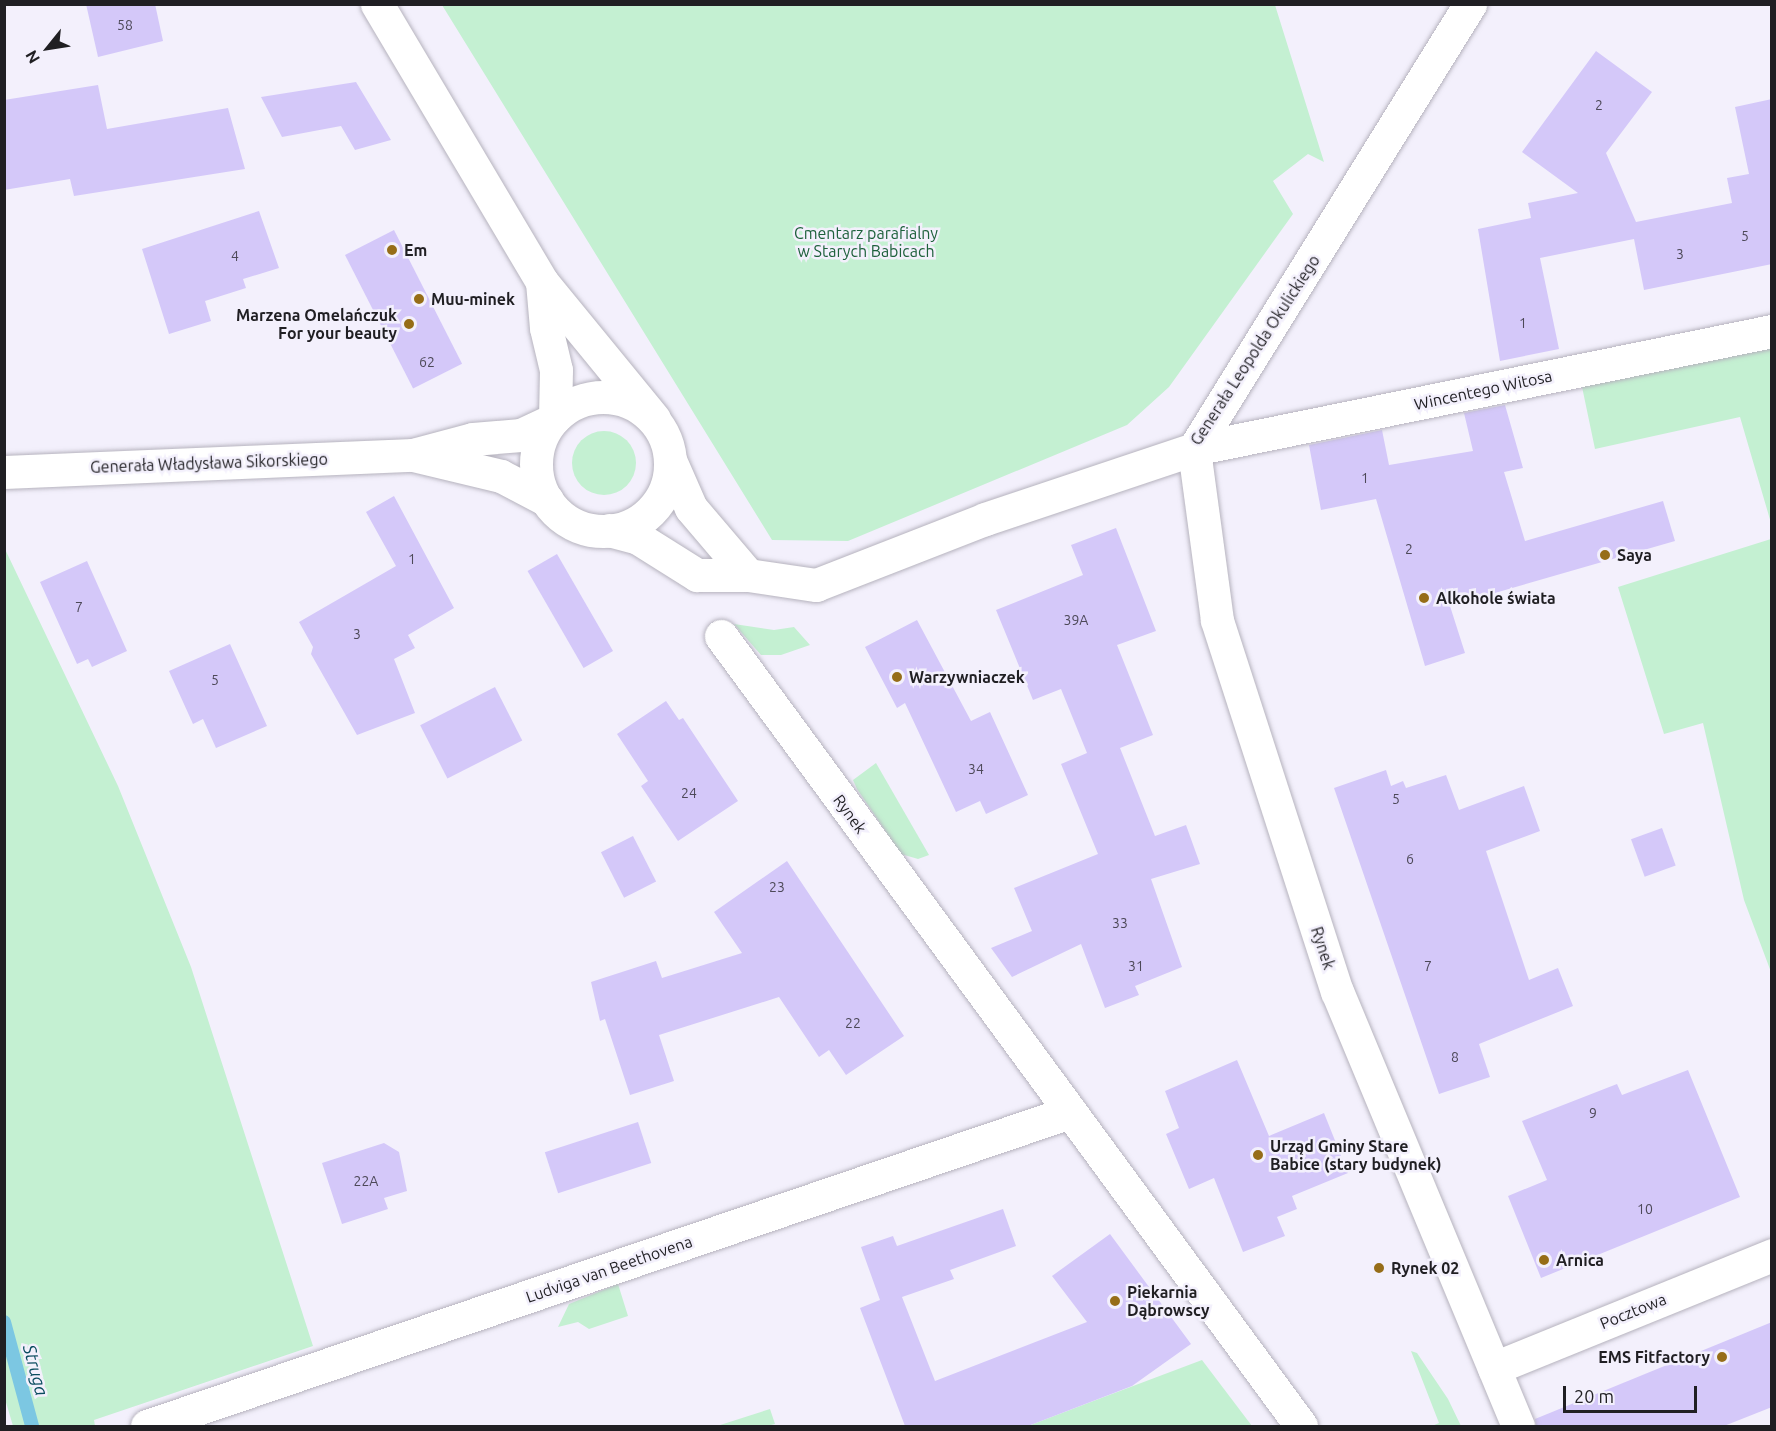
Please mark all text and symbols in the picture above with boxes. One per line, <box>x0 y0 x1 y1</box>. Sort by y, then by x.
house number: 58 <box>117 17 133 33</box>
north arrow <box>18 18 78 78</box>
text: N <box>22 47 43 67</box>
house number: 2 <box>1595 97 1603 113</box>
park label: Cmentarz parafialny w Starych Babicach <box>794 223 938 261</box>
house number: 5 <box>1741 228 1749 244</box>
place label: Em <box>404 240 427 260</box>
marker: Em <box>385 243 399 257</box>
house number: 3 <box>1676 246 1684 262</box>
house number: 4 <box>231 248 239 264</box>
street label: Generała Leopolda Okulickiego <box>1186 251 1324 449</box>
place label: Muu-minek <box>431 289 515 309</box>
marker: Muu-minek <box>412 292 426 306</box>
place label: Marzena Omelańczuk For your beauty <box>236 305 397 343</box>
house number: 1 <box>1519 315 1527 331</box>
marker: Marzena Omelańczuk For your beauty <box>402 317 416 331</box>
house number: 62 <box>419 354 435 370</box>
street label: Wincentego Witosa <box>1412 366 1554 414</box>
street label: Generała Władysława Sikorskiego <box>90 449 328 477</box>
house number: 1 <box>1361 470 1369 486</box>
house number: 2 <box>1405 541 1413 557</box>
place label: Saya <box>1617 545 1652 565</box>
marker: Saya <box>1598 548 1612 562</box>
house number: 1 <box>408 551 416 567</box>
place label: Alkohole świata <box>1436 588 1556 608</box>
marker: Alkohole świata <box>1417 591 1431 605</box>
house number: 7 <box>75 599 83 615</box>
house number: 39A <box>1064 612 1088 628</box>
house number: 3 <box>353 626 361 642</box>
place label: Warzywniaczek <box>909 667 1025 687</box>
marker: Warzywniaczek <box>890 670 904 684</box>
house number: 5 <box>211 672 219 688</box>
house number: 34 <box>968 761 984 777</box>
house number: 24 <box>681 785 697 801</box>
street label: Rynek <box>829 791 871 837</box>
house number: 5 <box>1392 791 1400 807</box>
house number: 6 <box>1406 851 1414 867</box>
house number: 23 <box>769 879 785 895</box>
house number: 33 <box>1112 915 1128 931</box>
street label: Rynek <box>1307 924 1339 972</box>
house number: 31 <box>1128 958 1144 974</box>
house number: 7 <box>1424 958 1432 974</box>
house number: 22 <box>845 1015 861 1031</box>
house number: 8 <box>1451 1049 1459 1065</box>
house number: 9 <box>1589 1105 1597 1121</box>
place label: Urząd Gminy Stare Babice (stary budynek) <box>1270 1136 1442 1174</box>
marker: Urząd Gminy Stare Babice (stary budynek) <box>1251 1148 1265 1162</box>
house number: 22A <box>354 1173 378 1189</box>
house number: 10 <box>1637 1201 1653 1217</box>
street label: Ludviga van Beethovena <box>523 1231 695 1307</box>
place label: Arnica <box>1556 1250 1604 1270</box>
marker: Arnica <box>1537 1253 1551 1267</box>
place label: Rynek 02 <box>1391 1258 1459 1278</box>
marker: Rynek 02 <box>1372 1261 1386 1275</box>
place label: Piekarnia Dąbrowscy <box>1127 1282 1209 1320</box>
street label: Pocztowa <box>1597 1289 1669 1333</box>
marker: Piekarnia Dąbrowscy <box>1108 1294 1122 1308</box>
water label: Struga <box>19 1342 53 1398</box>
place label: EMS Fitfactory <box>1598 1347 1710 1367</box>
marker: EMS Fitfactory <box>1715 1350 1729 1364</box>
scale bar <box>1566 1374 1700 1412</box>
text: 20 m <box>1574 1386 1614 1406</box>

